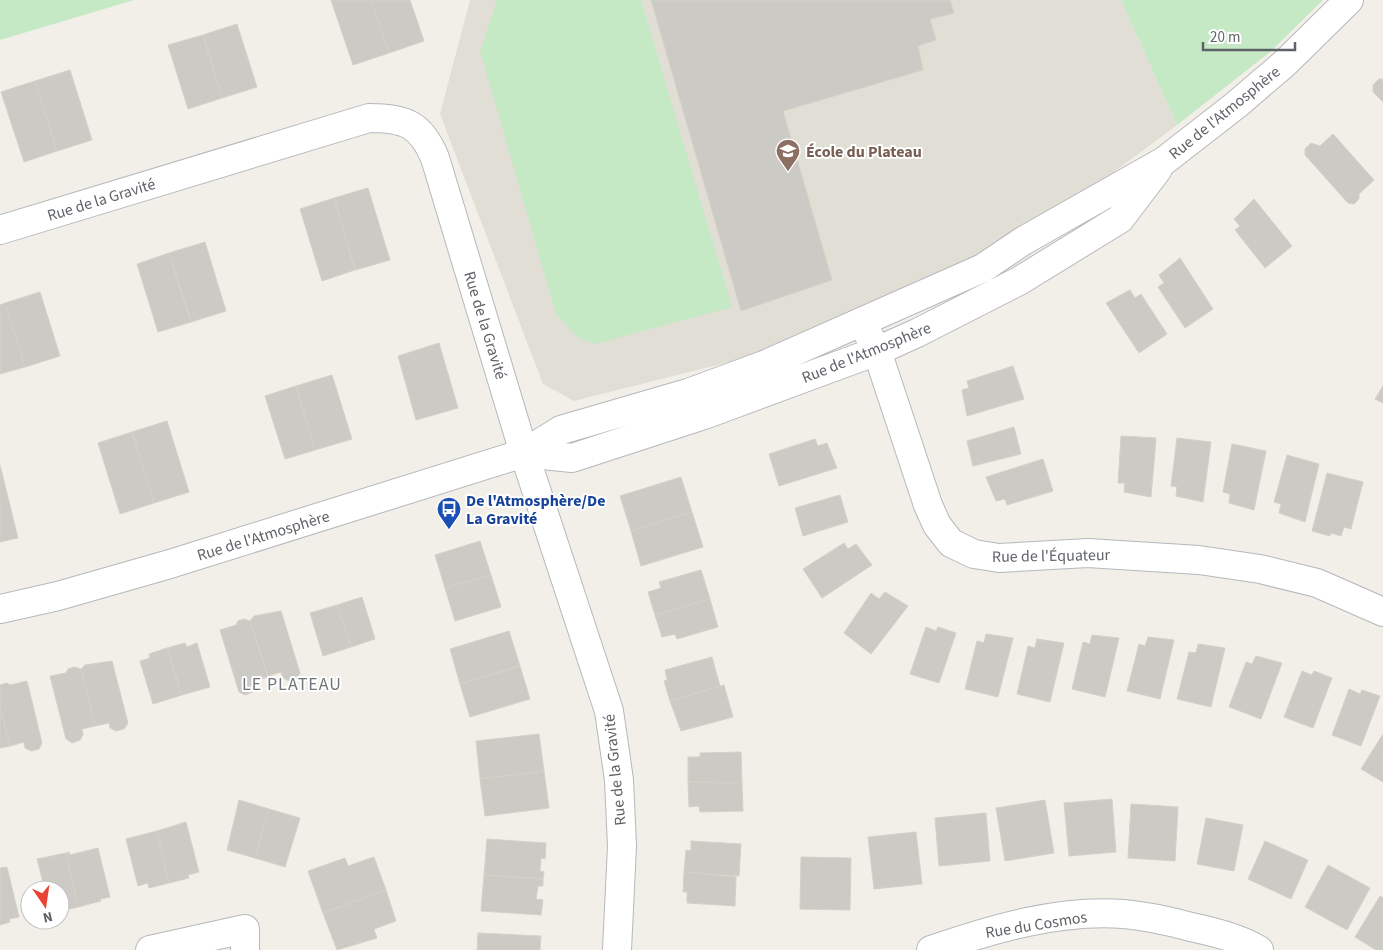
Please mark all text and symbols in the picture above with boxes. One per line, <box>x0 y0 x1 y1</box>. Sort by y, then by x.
scale bar <box>1203 20 1296 52</box>
text: 20 m <box>1210 27 1240 48</box>
street label: Rue de l'Atmosphère <box>1164 61 1285 165</box>
school or university icon: École du Plateau <box>775 138 801 172</box>
place label: École du Plateau <box>806 141 922 163</box>
street label: Rue de la Gravité <box>45 173 158 227</box>
street label: Rue de la Gravité <box>458 269 512 382</box>
street label: Rue de l'Atmosphère <box>799 317 934 389</box>
place label: De l'Atmosphère/De La Gravité <box>466 490 605 530</box>
bus stop icon: De l'Atmosphère/De La Gravité <box>436 496 462 530</box>
street label: Rue de l'Atmosphère <box>194 505 332 567</box>
street label: Rue de l'Équateur <box>992 544 1111 568</box>
district label: LE PLATEAU <box>242 672 342 697</box>
street label: Rue de la Gravité <box>598 713 632 827</box>
north arrow <box>20 880 70 930</box>
text: N <box>41 906 54 927</box>
street label: Rue du Cosmos <box>984 906 1089 944</box>

